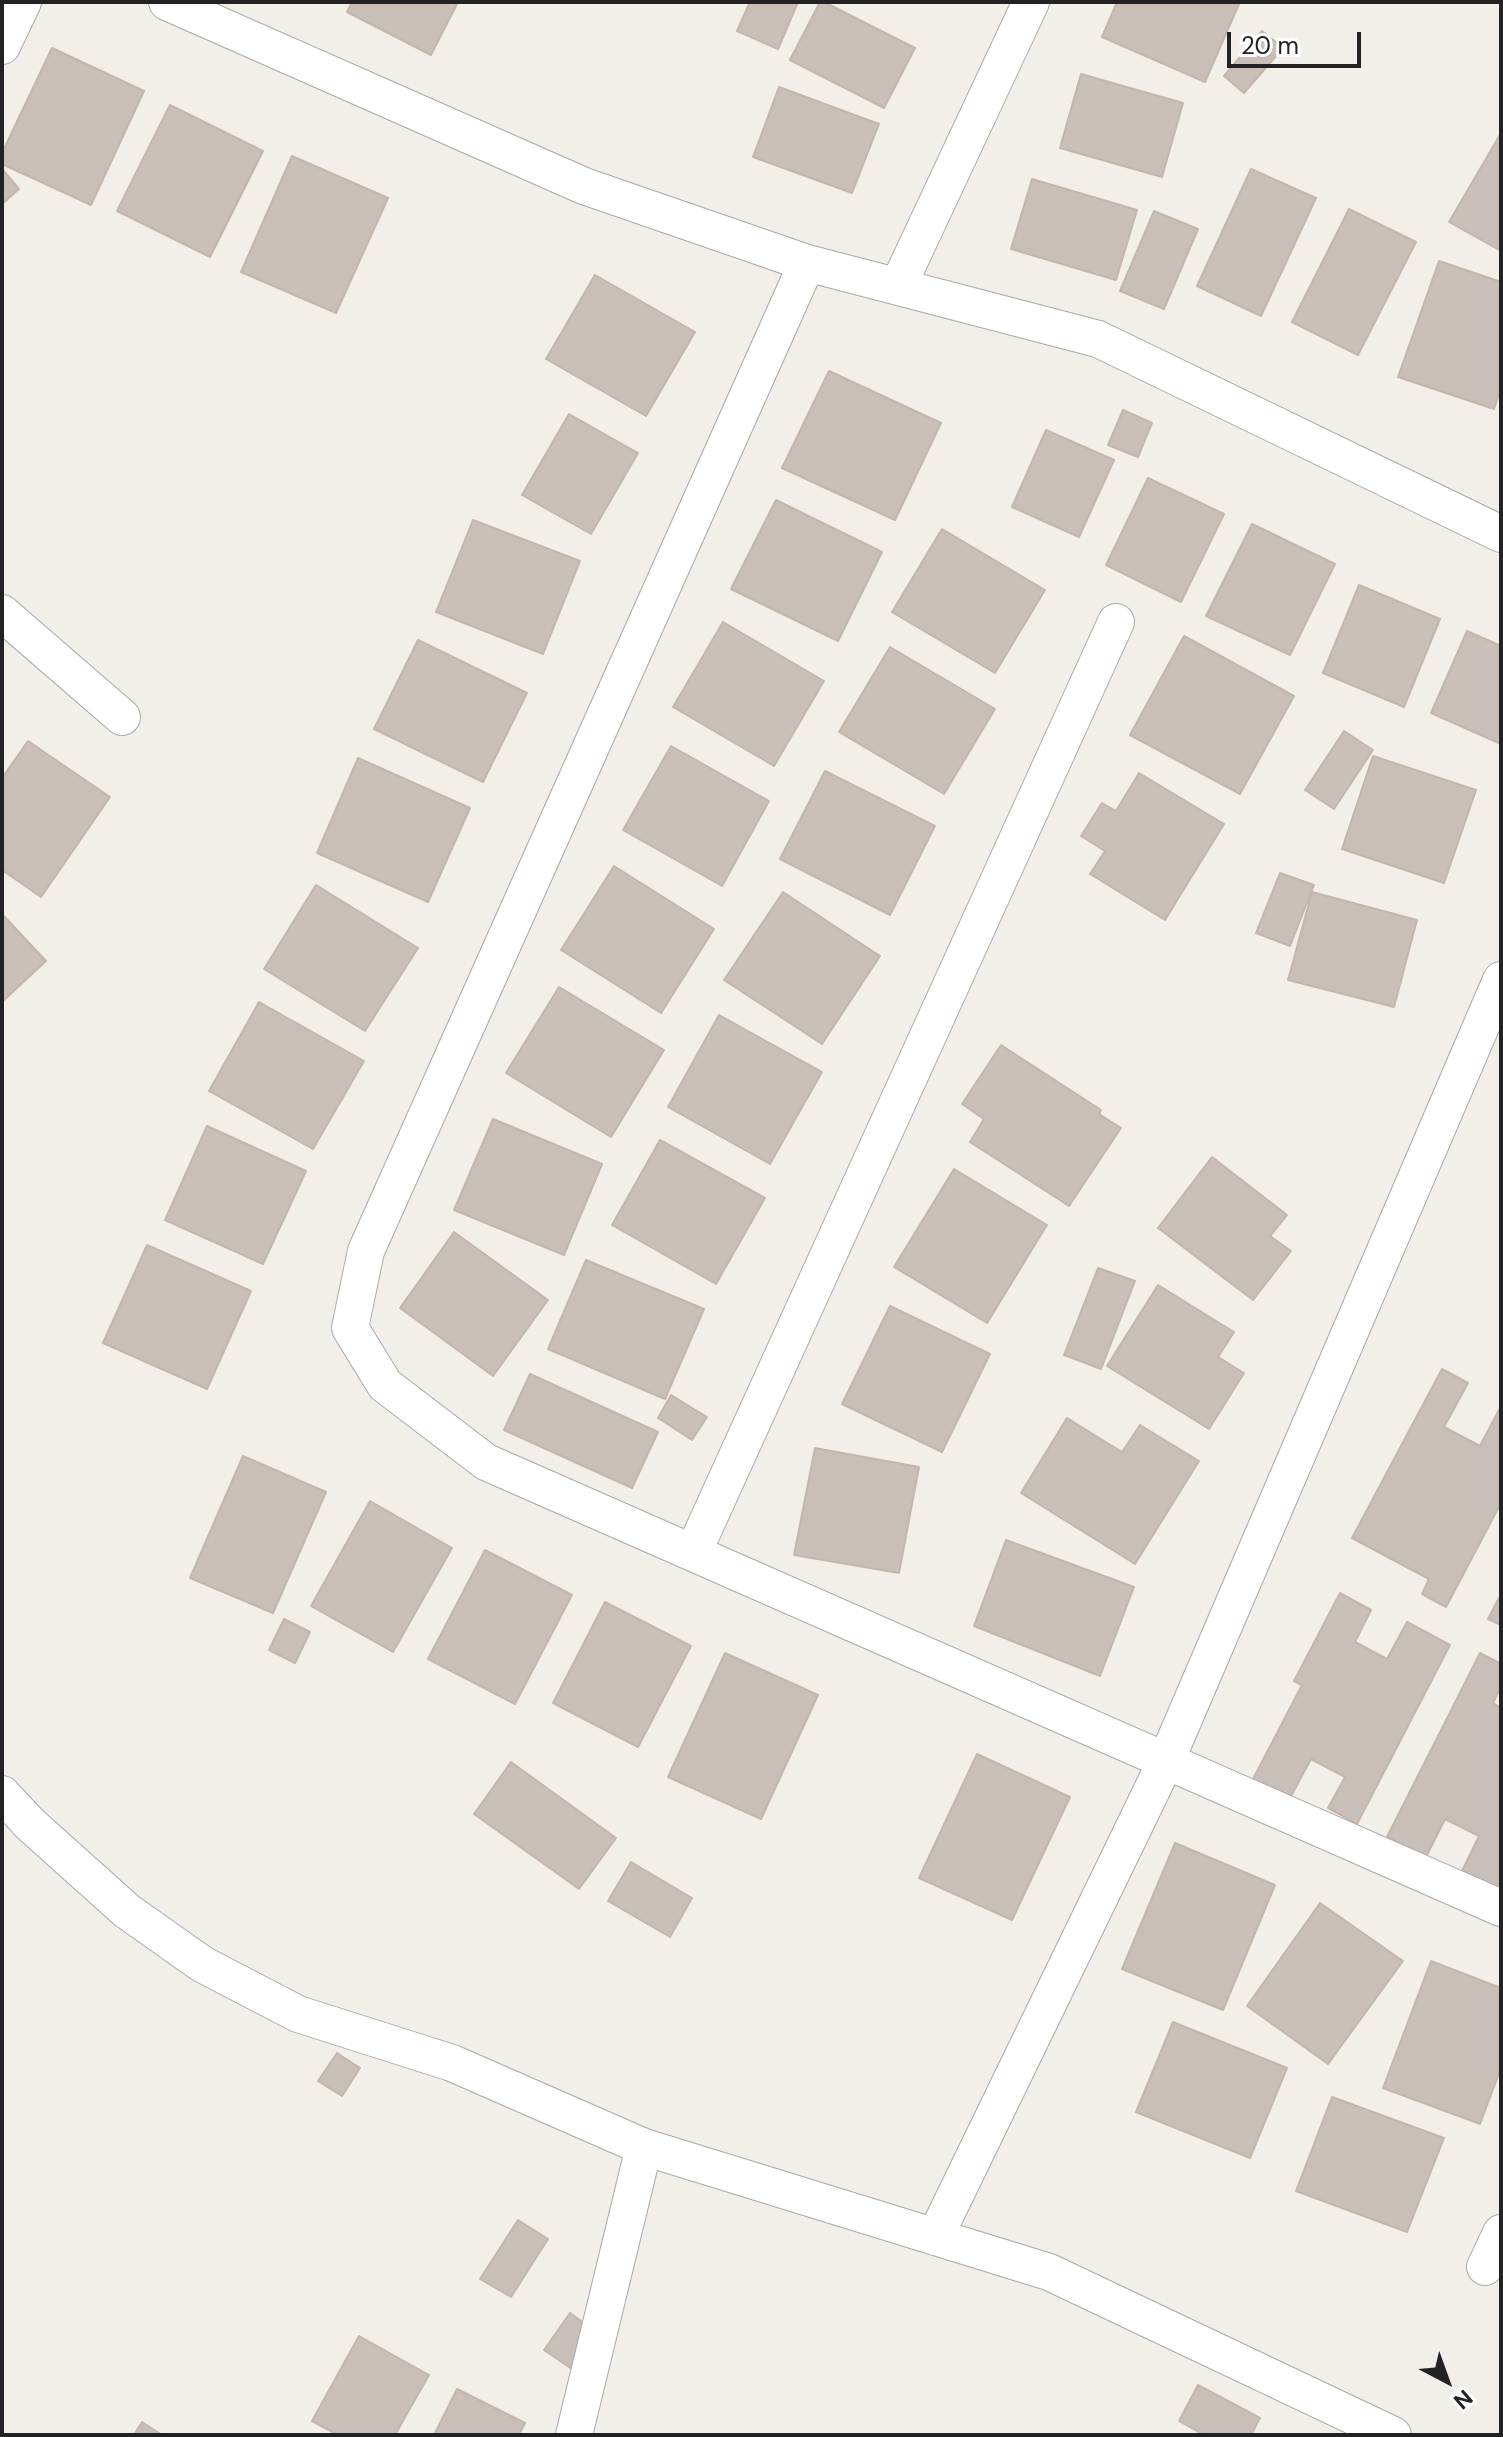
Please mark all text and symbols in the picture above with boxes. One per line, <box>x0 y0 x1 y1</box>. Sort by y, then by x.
scale bar <box>1231 16 1365 66</box>
text: 20 m <box>1241 30 1299 61</box>
north arrow <box>1407 2341 1487 2421</box>
text: N <box>1448 2383 1479 2416</box>

